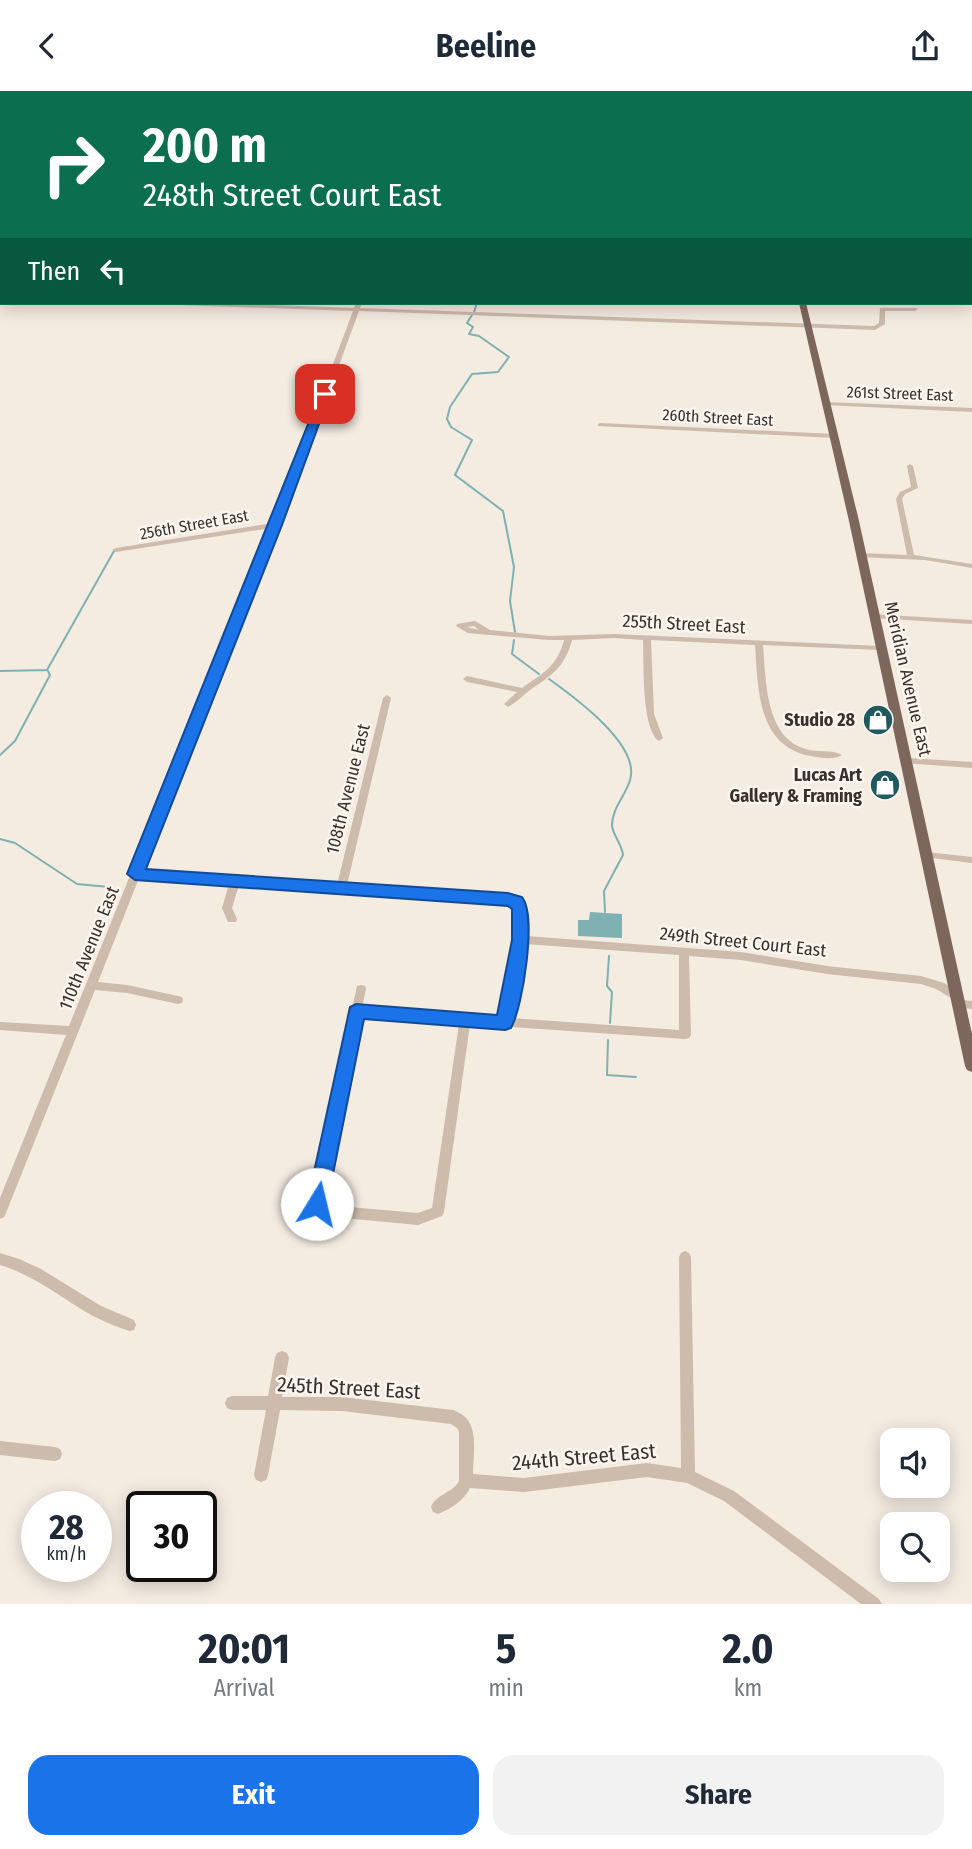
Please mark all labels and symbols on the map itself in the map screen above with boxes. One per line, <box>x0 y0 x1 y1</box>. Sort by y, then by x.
pin <box>295 364 355 424</box>
street label: 261st Street East <box>846 382 954 405</box>
street label: 260th Street East <box>662 405 775 430</box>
street label: 256th Street East <box>138 505 251 543</box>
street label: Meridian Avenue East <box>880 600 937 759</box>
street label: 255th Street East <box>622 610 746 638</box>
shop icon: Studio 28 <box>861 703 895 737</box>
place label: Studio 28 <box>784 709 855 731</box>
street label: 108th Avenue East <box>321 721 375 857</box>
place label: Lucas Art Gallery & Framing <box>730 764 863 807</box>
shop icon: Lucas Art Gallery & Framing <box>868 768 902 802</box>
street label: 110th Avenue East <box>54 883 124 1013</box>
street label: 249th Street Court East <box>659 922 827 962</box>
position arrow <box>280 1167 354 1241</box>
street label: 245th Street East <box>277 1371 421 1405</box>
street label: 244th Street East <box>511 1438 657 1476</box>
speed limit sign: 30 <box>126 1491 217 1582</box>

